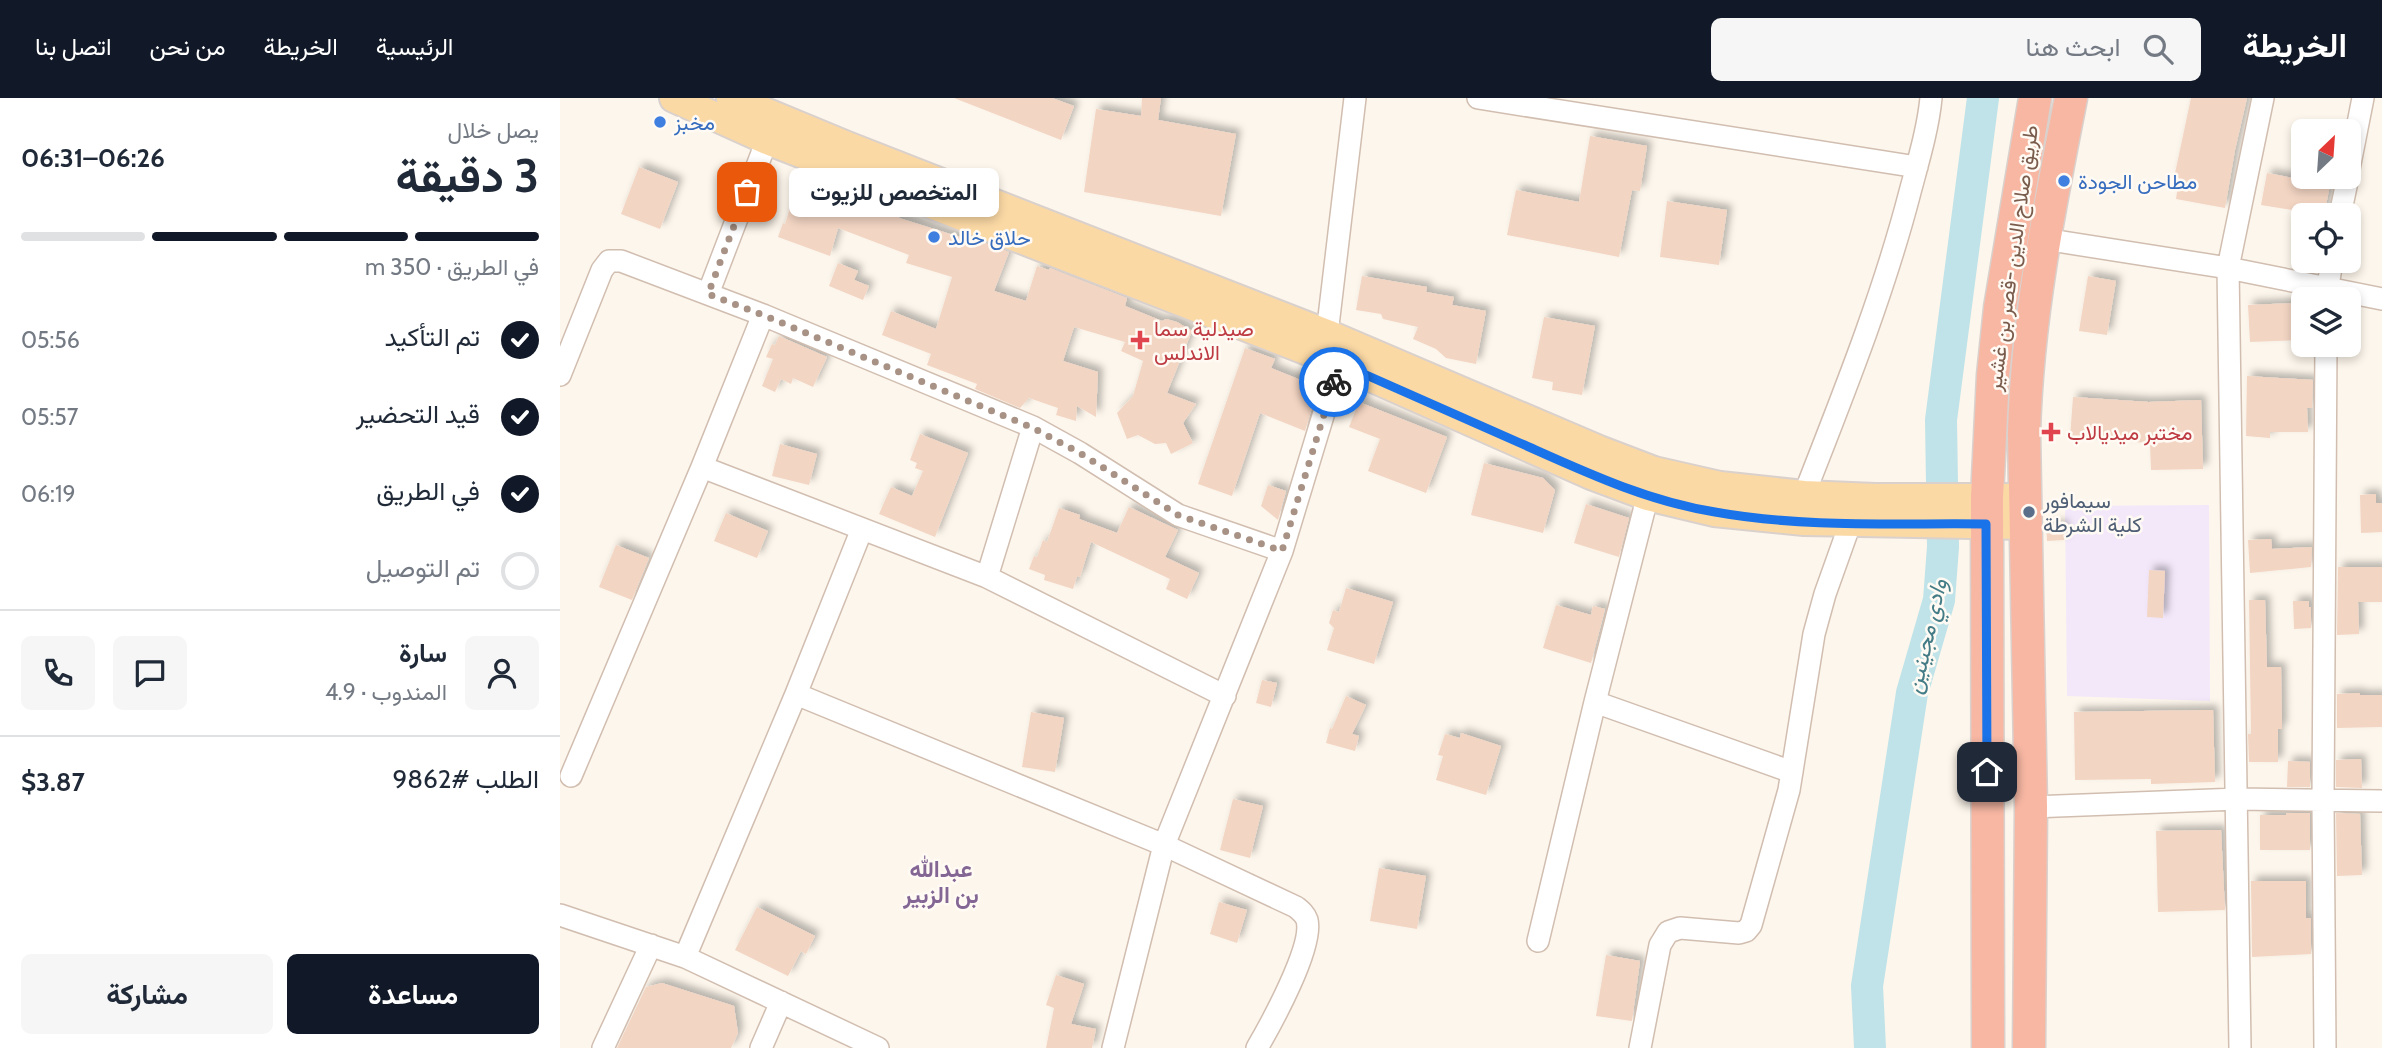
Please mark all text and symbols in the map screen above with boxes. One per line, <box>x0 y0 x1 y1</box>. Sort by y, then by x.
search box <box>1711 18 2201 81</box>
text: الخريطة <box>2243 25 2347 65</box>
icon: search <box>2139 30 2177 68</box>
text: ابحث هنا <box>2025 31 2121 63</box>
text: اتصل بنا <box>35 32 112 61</box>
text: من نحن <box>150 32 226 61</box>
text: الخريطة <box>264 32 338 61</box>
text: الرئيسية <box>376 32 453 61</box>
place label: مخبز <box>673 110 715 136</box>
marker: مخبز <box>652 114 668 130</box>
text: يصل خلال <box>447 116 539 144</box>
north arrow <box>2291 119 2361 189</box>
map controls <box>2291 119 2361 357</box>
street label: طريق صلاح الدين -قصر بن غشير <box>1981 124 2045 394</box>
text: 06:26–06:31 <box>21 142 165 174</box>
text: 3 دقيقة <box>395 148 539 204</box>
pin <box>717 162 777 222</box>
callout: المتخصص للزيوت <box>789 168 999 217</box>
place label: مطاحن الجودة <box>2078 169 2197 195</box>
icon: bag <box>728 173 766 211</box>
marker: مطاحن الجودة <box>2056 173 2072 189</box>
text: المتخصص للزيوت <box>810 178 978 206</box>
button: locate <box>2291 203 2361 273</box>
place label: حلاق خالد <box>948 225 1031 250</box>
marker: حلاق خالد <box>926 229 942 245</box>
text: في الطريق · 350 m <box>365 253 539 281</box>
button: layers <box>2291 287 2361 357</box>
place label: صيدلية سما الاندلس <box>1154 316 1254 365</box>
text: تم التأكيد <box>385 321 480 353</box>
icon: check <box>501 321 539 359</box>
text: 05:56 <box>21 326 80 354</box>
marker: صيدلية سما الاندلس <box>1132 332 1148 348</box>
courier <box>1299 347 1369 417</box>
icon: bike <box>1315 363 1353 401</box>
text: قيد التحضير <box>356 398 480 430</box>
icon: check <box>501 398 539 436</box>
text: 05:57 <box>21 403 78 431</box>
place label: مختبر ميديالاب <box>2067 420 2192 446</box>
marker: مختبر ميديالاب <box>2041 422 2061 442</box>
text: في الطريق <box>376 475 480 507</box>
icon: check <box>501 475 539 513</box>
text: 06:19 <box>21 480 75 508</box>
place label: سيمافور كلية الشرطة <box>2042 488 2142 538</box>
marker: سيمافور كلية الشرطة <box>2021 504 2037 520</box>
text: تم التوصيل <box>366 552 480 584</box>
water label: وادي مجينين <box>1899 576 1958 697</box>
button: phone <box>21 636 95 710</box>
button: chat <box>113 636 187 710</box>
button: person <box>465 636 539 710</box>
text: سارة <box>399 637 447 669</box>
text: المندوب · 4.9 <box>325 678 447 706</box>
pin <box>1957 742 2017 802</box>
icon: home <box>1968 753 2006 791</box>
text: الطلب #9862 <box>392 763 539 795</box>
text: $3.87 <box>21 766 85 798</box>
district label: عبدالله بن الزبير <box>902 855 979 910</box>
button: مشاركة <box>21 954 273 1034</box>
button: مساعدة <box>287 954 539 1034</box>

